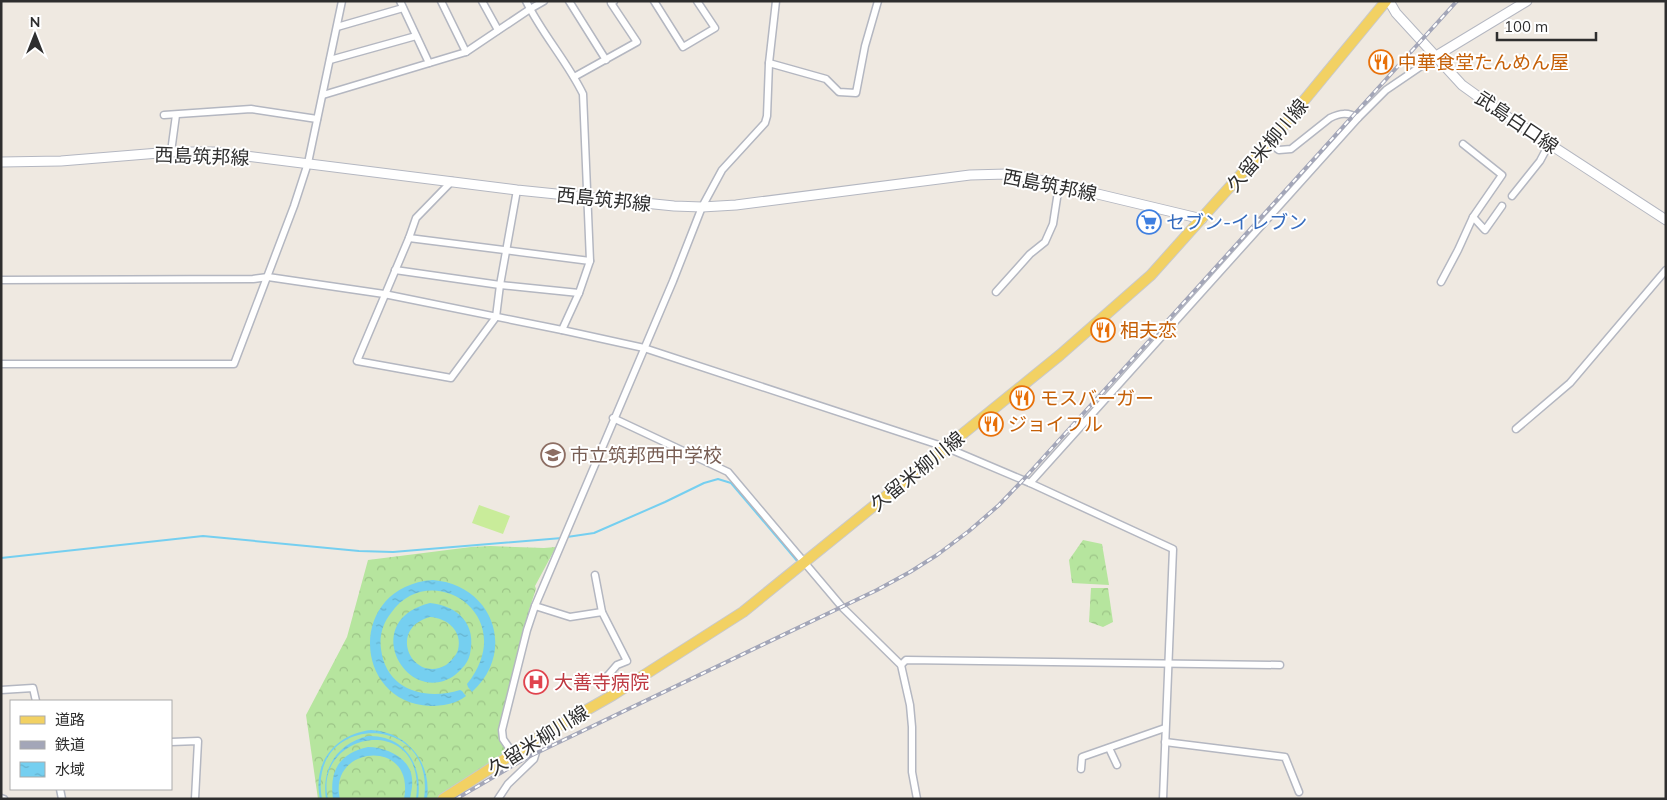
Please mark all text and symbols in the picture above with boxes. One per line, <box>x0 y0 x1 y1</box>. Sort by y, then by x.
north arrow <box>10 10 60 60</box>
scale bar <box>1497 10 1596 42</box>
text: N <box>30 13 40 31</box>
text: 100 m <box>1504 17 1548 36</box>
restaurant icon: 中華食堂たんめん屋 <box>1368 49 1394 75</box>
place label: 中華食堂たんめん屋 <box>1398 50 1569 74</box>
street label: 武島白口線 <box>1471 85 1563 159</box>
street label: 久留米柳川線 <box>1221 94 1313 196</box>
street label: 西島筑邦線 <box>154 142 250 170</box>
street label: 西島筑邦線 <box>1001 164 1099 206</box>
street label: 西島筑邦線 <box>555 182 653 216</box>
supermarket icon: セブン-イレブン <box>1136 209 1162 235</box>
place label: セブン-イレブン <box>1166 210 1307 234</box>
restaurant icon: 相夫恋 <box>1090 317 1116 343</box>
place label: 相夫恋 <box>1120 318 1177 342</box>
restaurant icon: モスバーガー <box>1009 385 1035 411</box>
place label: モスバーガー <box>1040 386 1154 410</box>
restaurant icon: ジョイフル <box>978 411 1004 437</box>
place label: ジョイフル <box>1008 412 1103 436</box>
street label: 久留米柳川線 <box>865 426 969 516</box>
school or university icon: 市立筑邦西中学校 <box>540 442 566 468</box>
place label: 市立筑邦西中学校 <box>570 443 722 467</box>
hospital icon: 大善寺病院 <box>523 669 549 695</box>
place label: 大善寺病院 <box>554 670 649 694</box>
legend <box>10 700 172 790</box>
street label: 久留米柳川線 <box>483 700 593 780</box>
text: 道路 <box>55 710 85 729</box>
text: 鉄道 <box>55 735 85 754</box>
text: 水域 <box>55 760 85 779</box>

